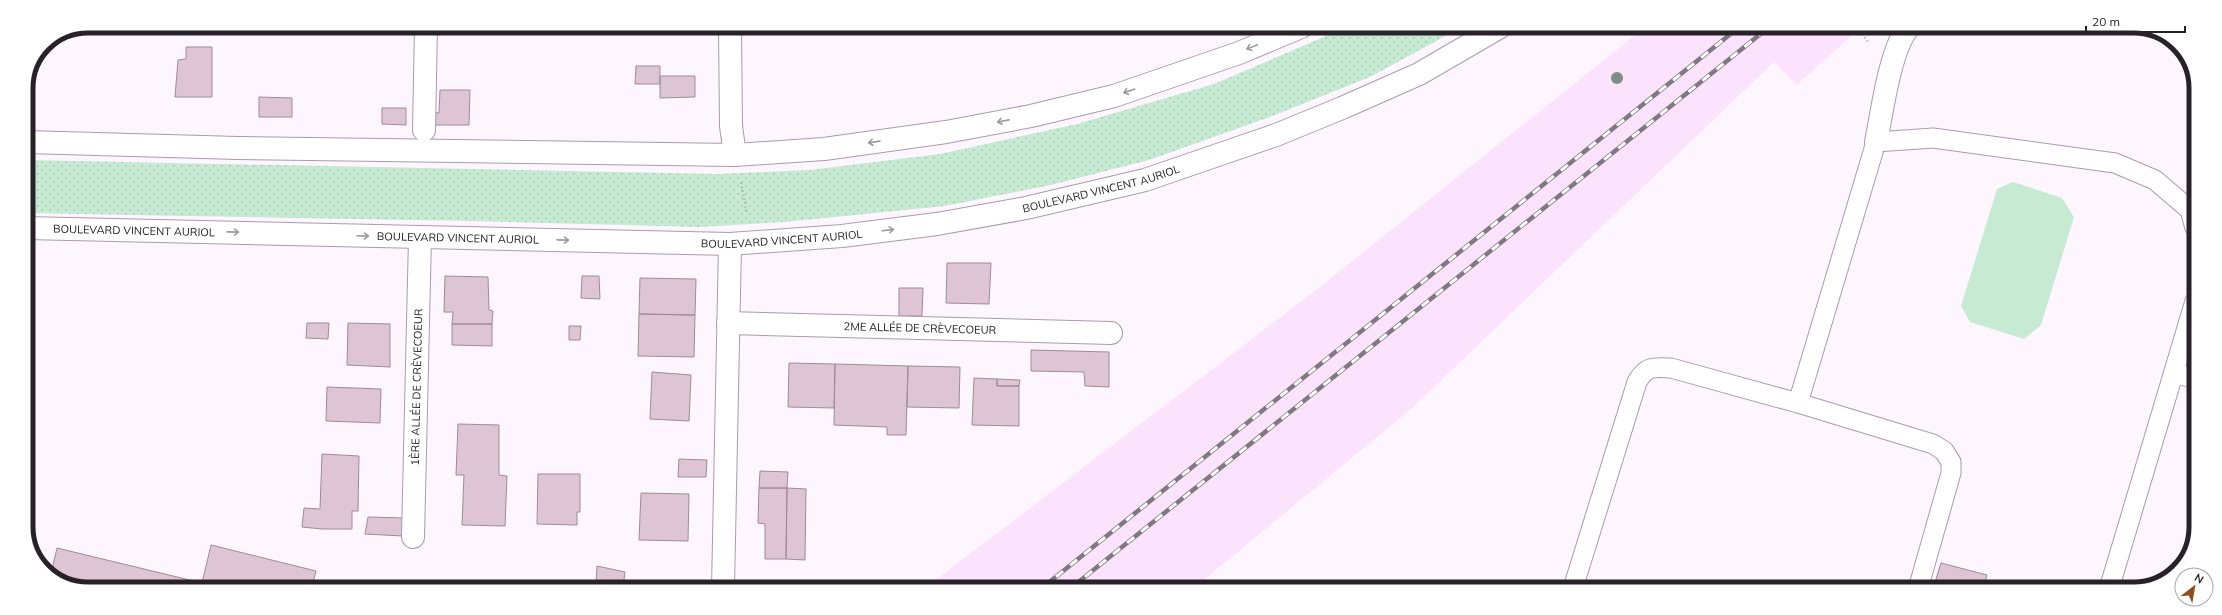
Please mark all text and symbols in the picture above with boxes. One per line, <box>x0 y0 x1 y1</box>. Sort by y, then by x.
scale bar <box>2086 8 2185 34</box>
text: 20 m <box>2092 14 2120 29</box>
one-way arrow <box>1246 44 1258 52</box>
one-way arrow <box>1123 87 1135 95</box>
one-way arrow <box>997 118 1010 126</box>
one-way arrow <box>868 138 881 146</box>
street label: BOULEVARD VINCENT AURIOL <box>1021 162 1181 216</box>
street label: BOULEVARD VINCENT AURIOL <box>53 222 215 239</box>
street label: BOULEVARD VINCENT AURIOL <box>701 226 863 251</box>
one-way arrow <box>881 226 894 234</box>
one-way arrow <box>226 228 239 236</box>
street label: BOULEVARD VINCENT AURIOL <box>377 229 539 247</box>
one-way arrow <box>356 232 369 239</box>
one-way arrow <box>556 236 569 244</box>
street label: 1ÈRE ALLÉE DE CRÈVECOEUR <box>408 308 425 466</box>
street label: 2ME ALLÉE DE CRÈVECOEUR <box>844 319 997 337</box>
north arrow <box>2174 567 2214 607</box>
text: N <box>2192 570 2206 587</box>

